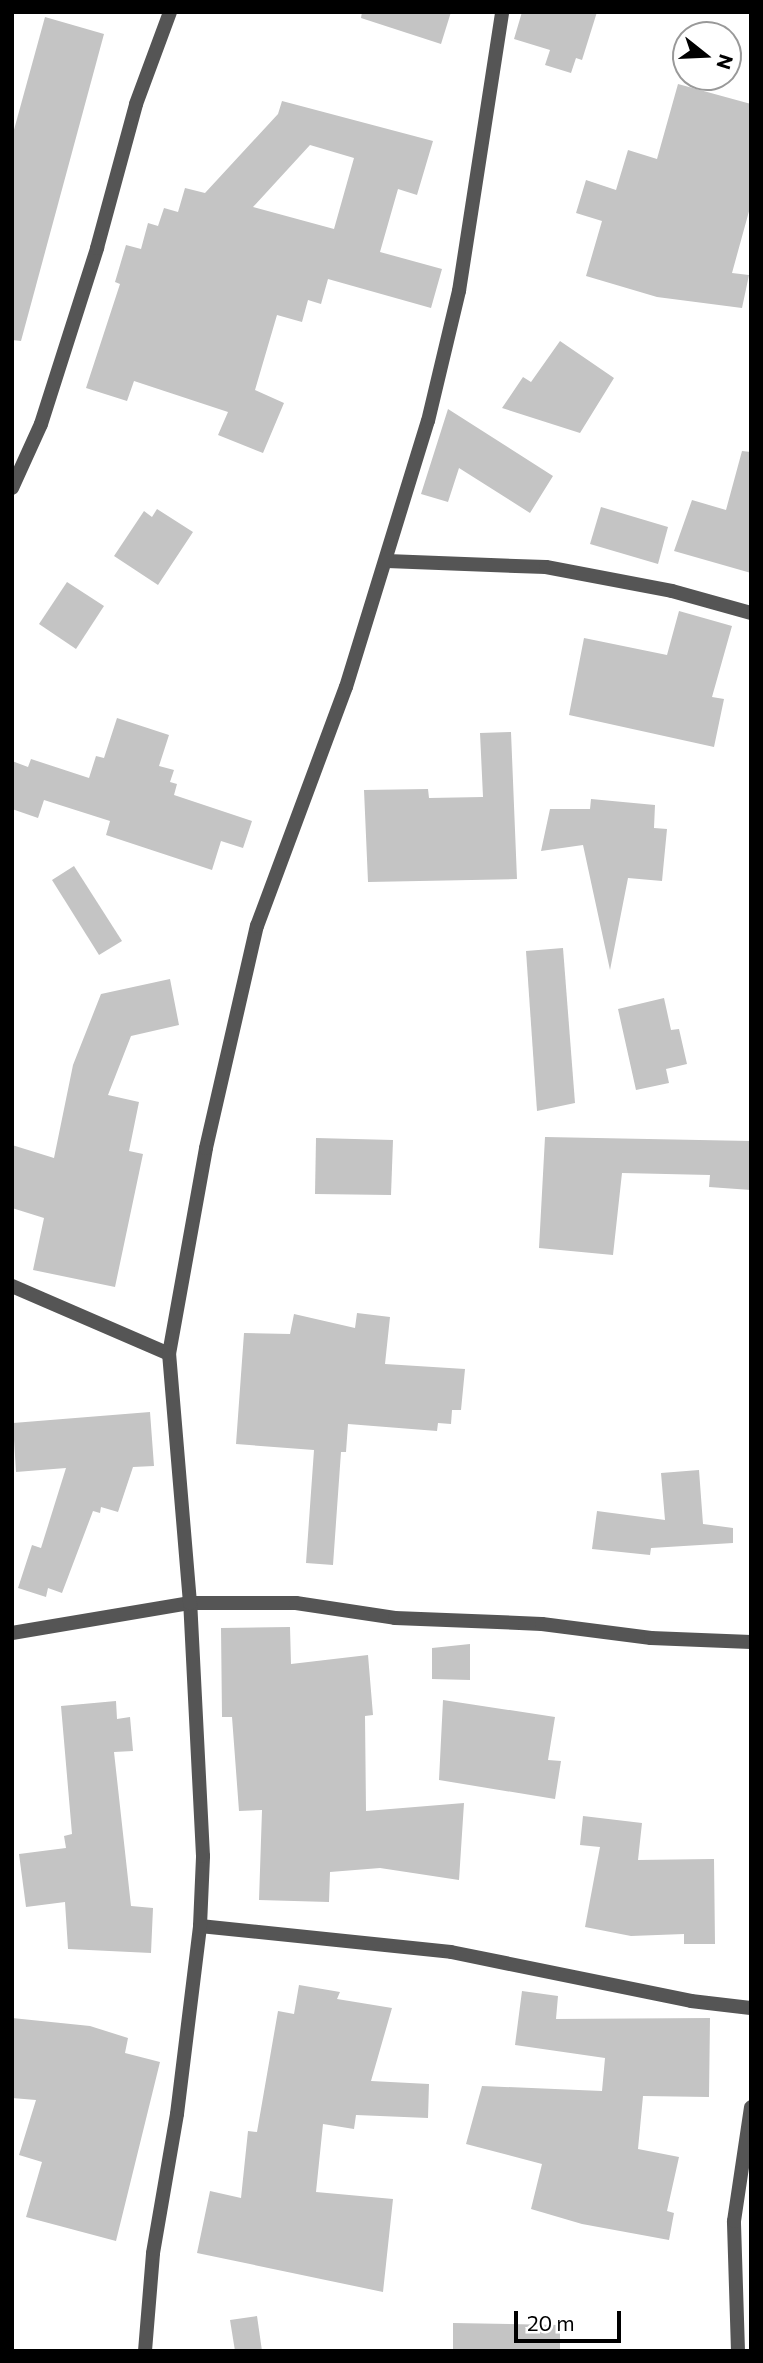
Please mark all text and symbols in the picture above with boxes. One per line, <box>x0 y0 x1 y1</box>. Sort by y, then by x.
north arrow <box>672 21 742 91</box>
text: N <box>712 52 739 72</box>
scale bar <box>518 2296 625 2340</box>
text: 20 m <box>527 2310 575 2335</box>

